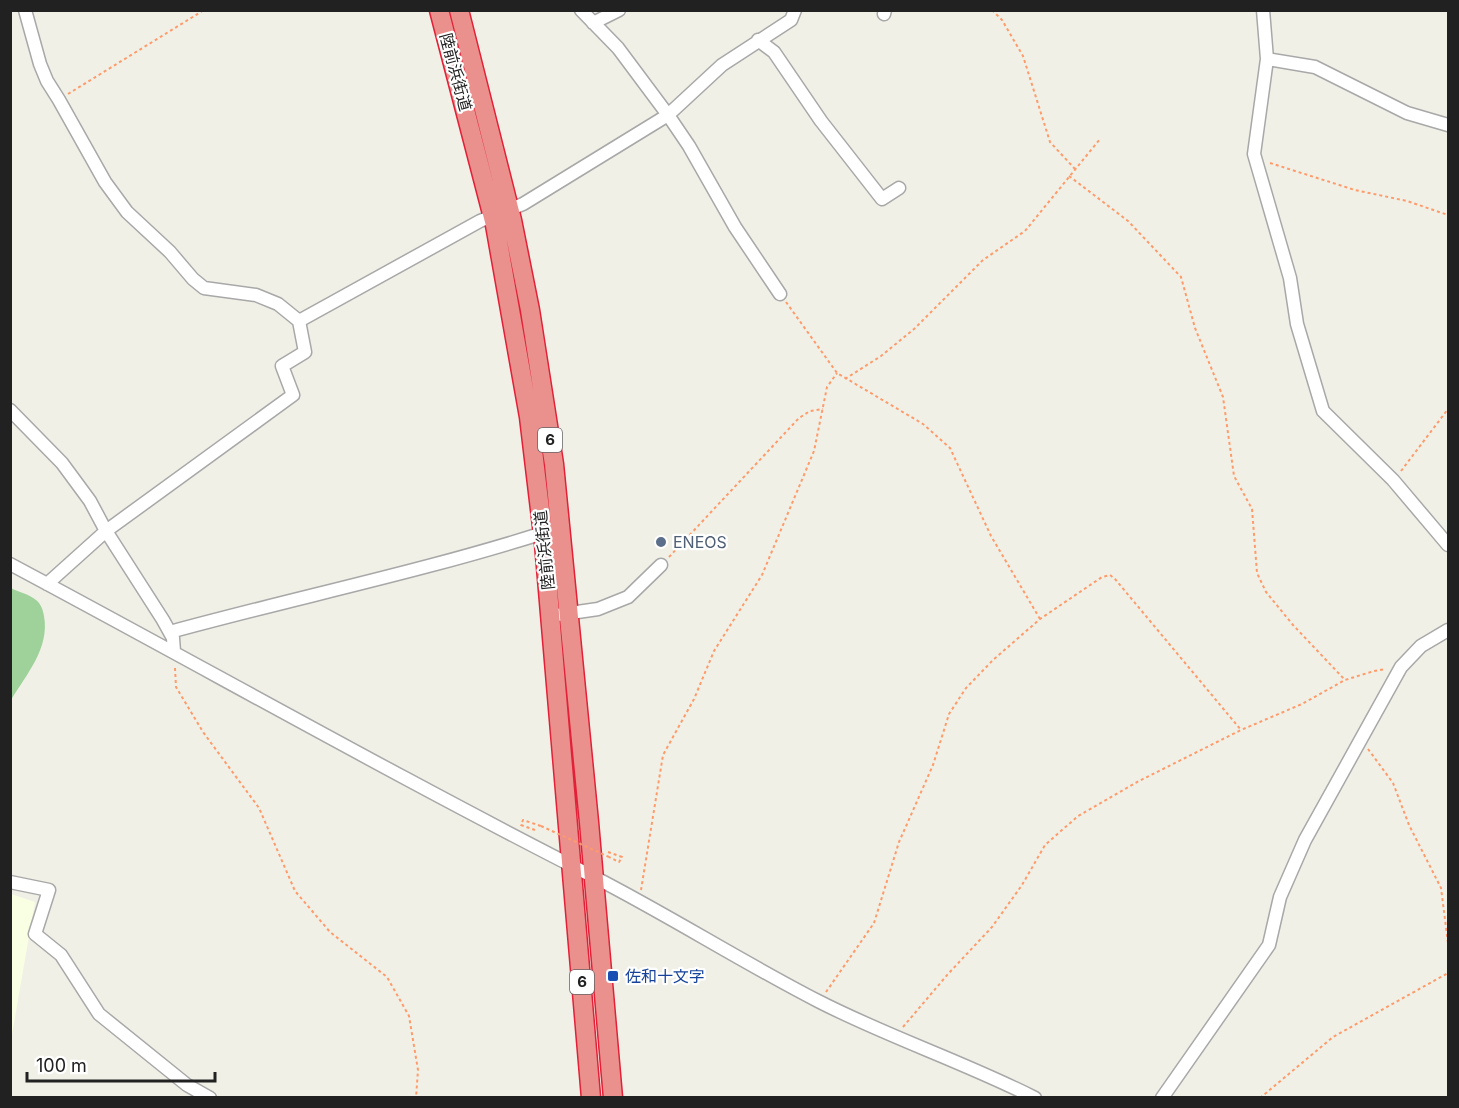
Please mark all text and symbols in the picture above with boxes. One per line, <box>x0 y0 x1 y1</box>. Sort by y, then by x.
street label: 陸前浜街道 <box>436 31 476 113</box>
road number: 6 <box>538 428 562 452</box>
street label: 陸前浜街道 <box>530 509 558 591</box>
place label: ENEOS <box>673 532 727 552</box>
marker: ENEOS <box>654 535 668 549</box>
place label: 佐和十文字 <box>625 966 705 986</box>
marker: 佐和十文字 <box>606 969 620 983</box>
road number: 6 <box>570 970 594 994</box>
scale bar <box>27 1045 214 1083</box>
text: 100 m <box>36 1055 87 1076</box>

